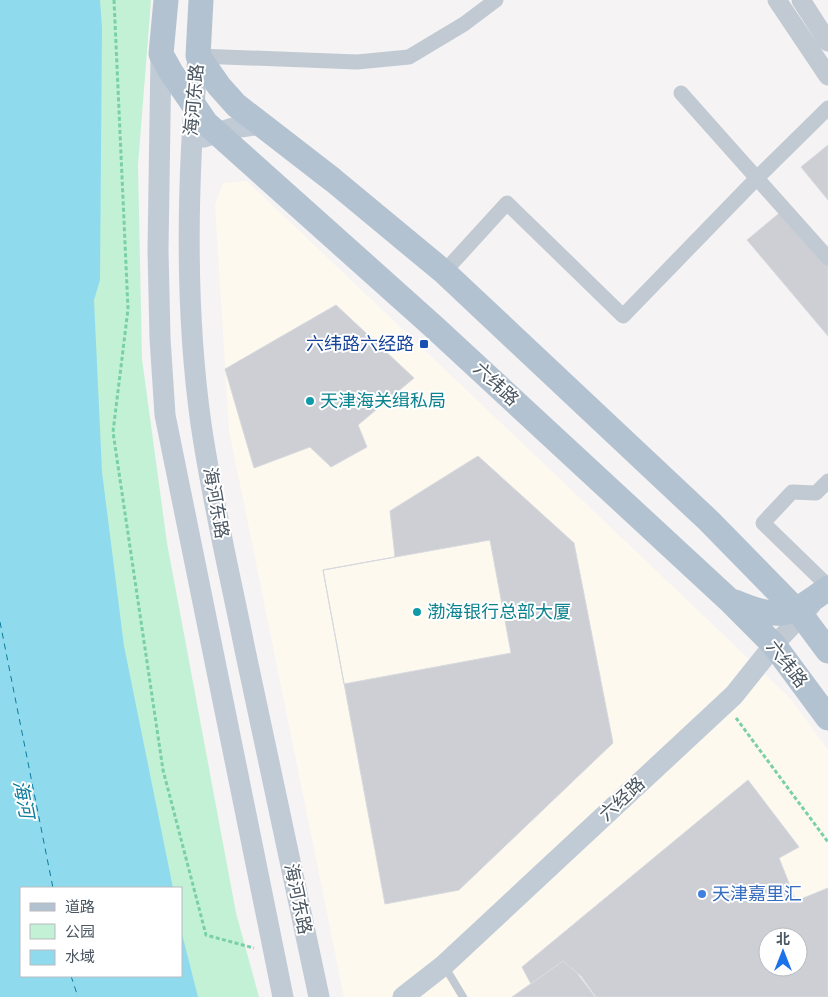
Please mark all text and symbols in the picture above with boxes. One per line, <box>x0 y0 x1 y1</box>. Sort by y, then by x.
street label: 海河东路 <box>178 63 210 137</box>
place label: 六纬路六经路 <box>306 331 414 357</box>
marker: 六纬路六经路 <box>418 338 430 350</box>
street label: 六纬路 <box>467 356 525 412</box>
place label: 天津海关缉私局 <box>320 388 446 414</box>
marker: 天津海关缉私局 <box>304 395 316 407</box>
street label: 海河东路 <box>197 465 235 541</box>
place label: 渤海银行总部大厦 <box>427 599 571 625</box>
marker: 渤海银行总部大厦 <box>411 606 423 618</box>
street label: 六纬路 <box>760 635 814 693</box>
street label: 六经路 <box>593 771 651 827</box>
water label: 海河 <box>7 778 41 824</box>
street label: 海河东路 <box>278 861 318 937</box>
place label: 天津嘉里汇 <box>712 881 802 907</box>
legend <box>20 887 182 977</box>
marker: 天津嘉里汇 <box>696 888 708 900</box>
text: 道路 <box>65 896 95 918</box>
text: 公园 <box>65 921 95 943</box>
north arrow <box>758 927 808 977</box>
text: 北 <box>776 929 790 949</box>
text: 水域 <box>65 946 95 968</box>

